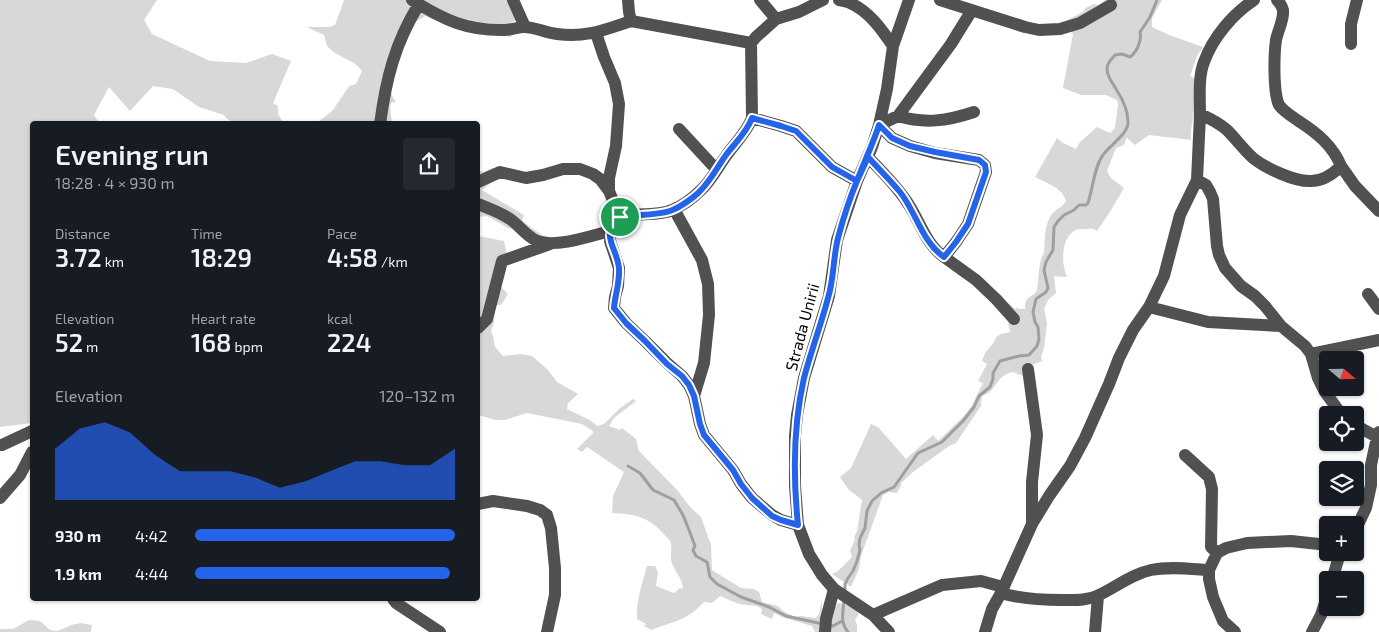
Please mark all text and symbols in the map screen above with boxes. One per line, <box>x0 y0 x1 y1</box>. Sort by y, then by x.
text: Evening run <box>55 137 209 171</box>
button: share <box>403 138 455 190</box>
text: 18:28 · 4 × 930 m <box>55 173 174 192</box>
pin <box>599 196 641 238</box>
icon: arrive <box>606 203 634 231</box>
text: Distance <box>55 225 110 242</box>
text: Time <box>191 225 222 242</box>
text: Pace <box>327 225 357 242</box>
text: 3.72 <box>55 242 102 272</box>
text: 18:29 <box>191 242 252 272</box>
text: 4:58 <box>327 242 378 272</box>
text: km <box>102 253 124 270</box>
text: /km <box>378 253 408 270</box>
street label: Strada Unirii <box>781 281 822 373</box>
text: Elevation <box>55 310 114 327</box>
text: Heart rate <box>191 310 256 327</box>
text: kcal <box>327 310 353 327</box>
text: 52 <box>55 327 83 357</box>
text: 168 <box>191 327 231 357</box>
text: 224 <box>327 327 371 357</box>
text: m <box>83 338 98 355</box>
text: bpm <box>231 338 263 355</box>
north arrow <box>1319 351 1364 396</box>
map controls <box>1319 351 1364 616</box>
text: Elevation <box>55 386 123 405</box>
text: 120–132 m <box>379 386 455 405</box>
button: locate <box>1319 406 1364 451</box>
button: layers <box>1319 461 1364 506</box>
button: + <box>1319 516 1364 561</box>
text: 930 m <box>55 526 101 545</box>
text: 4:42 <box>135 526 167 545</box>
text: 1.9 km <box>55 564 102 583</box>
text: 4:44 <box>135 564 168 583</box>
button: − <box>1319 571 1364 616</box>

